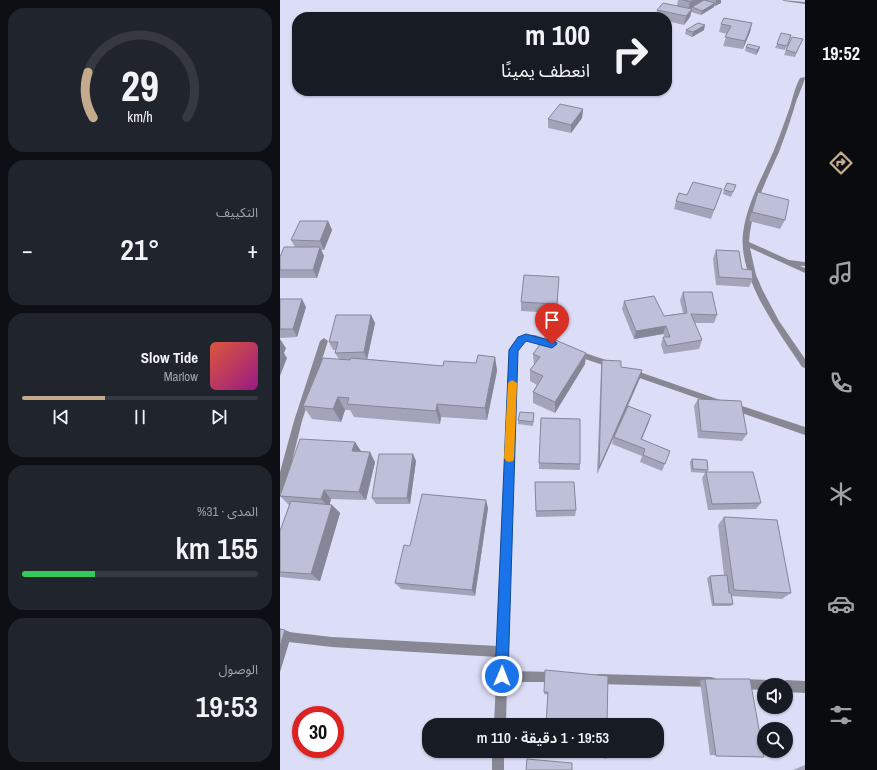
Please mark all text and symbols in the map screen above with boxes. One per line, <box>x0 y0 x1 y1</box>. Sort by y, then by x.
text: 100 m <box>525 16 590 54</box>
icon: right <box>604 28 656 80</box>
text: 19:52 <box>822 41 860 66</box>
text: 29 <box>121 58 159 114</box>
text: انعطف يمينًا <box>501 58 590 83</box>
text: km/h <box>127 107 153 126</box>
icon: directions <box>827 149 855 177</box>
text: التكييف <box>216 204 258 221</box>
text: 21° <box>120 229 160 269</box>
text: − <box>22 235 33 265</box>
text: + <box>247 235 258 265</box>
icon: music <box>827 259 855 287</box>
pin <box>535 303 569 344</box>
icon: arrive <box>541 309 563 331</box>
text: Slow Tide <box>141 347 198 368</box>
text: Marlow <box>164 368 198 385</box>
icon: phone <box>827 369 855 397</box>
icon: previous <box>50 406 72 428</box>
icon: pause <box>129 406 151 428</box>
icon: next <box>208 406 230 428</box>
icon: climate <box>827 480 855 508</box>
text: المدى · 31% <box>197 503 258 520</box>
text: 155 km <box>176 528 258 568</box>
icon: car <box>827 590 855 618</box>
position arrow <box>481 655 523 697</box>
text: الوصول <box>218 661 258 678</box>
map controls <box>757 678 793 758</box>
button: sound <box>757 678 793 714</box>
text: 19:53 <box>196 686 258 726</box>
icon: filters <box>827 701 855 729</box>
speed limit sign: 30 <box>292 706 344 758</box>
button: search <box>757 722 793 758</box>
text: 19:53 · 1 دقيقة · 110 m <box>477 727 609 748</box>

